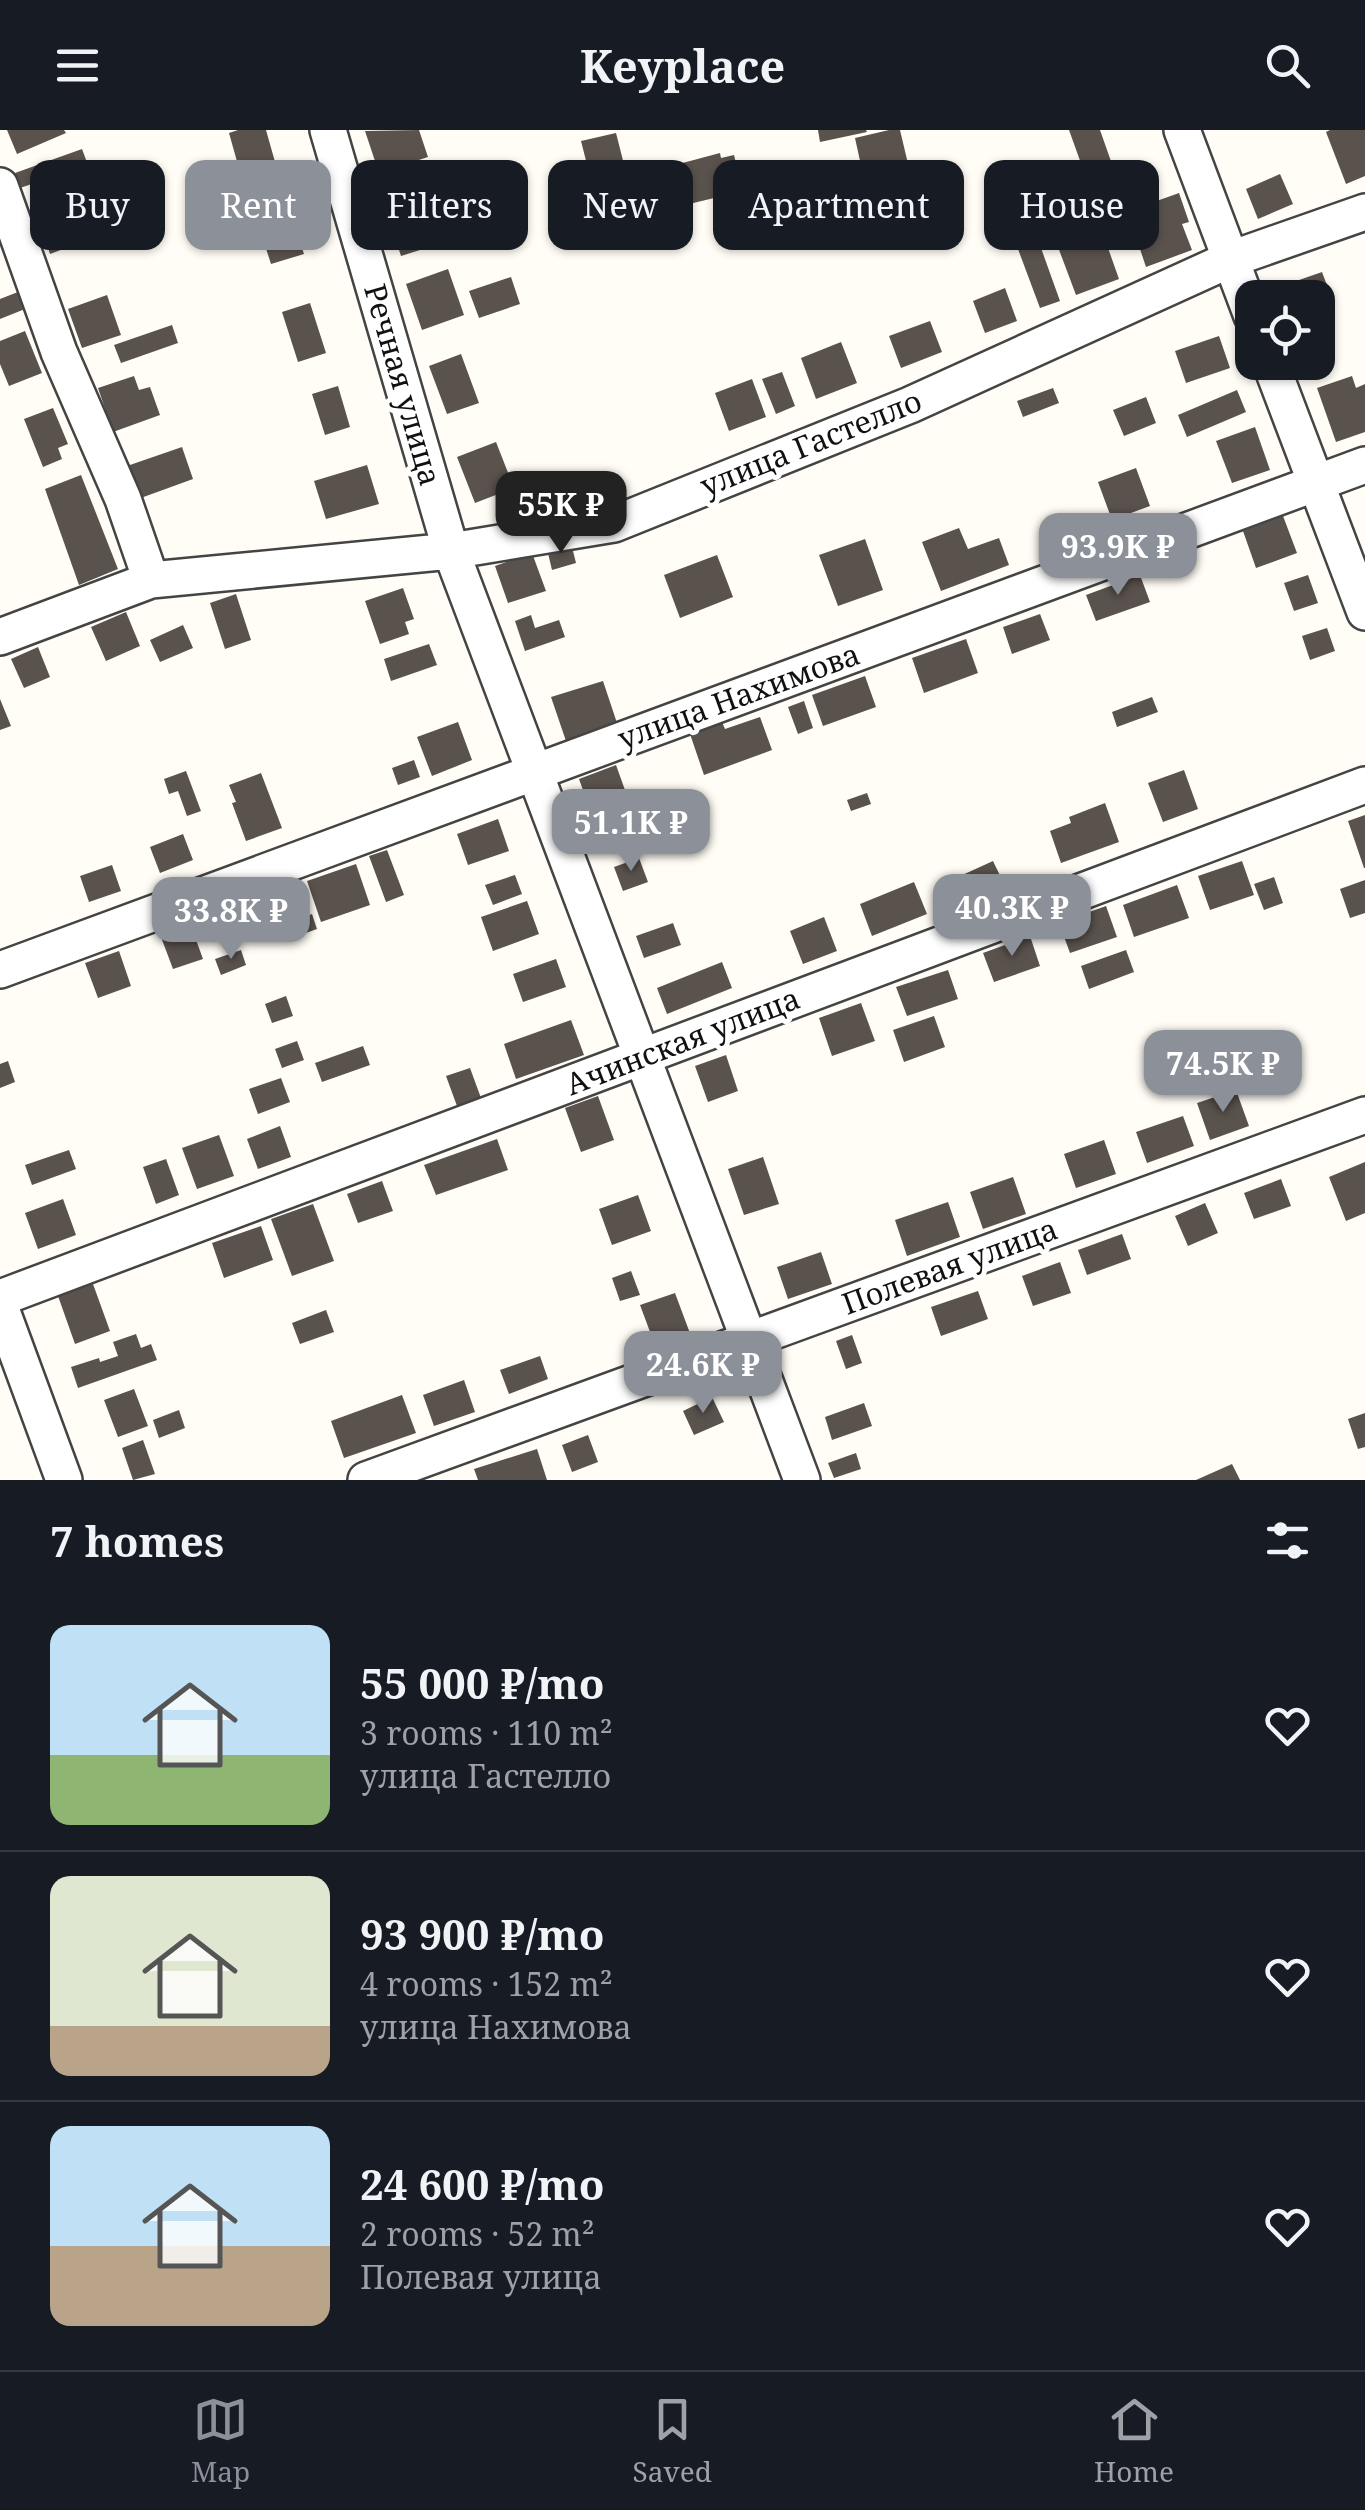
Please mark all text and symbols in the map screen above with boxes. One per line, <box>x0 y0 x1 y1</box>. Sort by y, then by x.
text: Keyplace <box>580 35 785 96</box>
icon: menu <box>50 38 105 93</box>
icon: search <box>1260 38 1315 93</box>
chip: Buy <box>30 160 165 250</box>
chip: Rent <box>185 160 331 250</box>
chip: Filters <box>351 160 528 250</box>
chip: New <box>548 160 693 250</box>
chip: Apartment <box>713 160 964 250</box>
chip: House <box>984 160 1159 250</box>
street label: Речная улица <box>355 279 452 490</box>
map controls <box>1235 280 1335 380</box>
button: locate <box>1235 280 1335 380</box>
street label: улица Гастелло <box>694 380 927 506</box>
pin: 55K ₽ <box>491 471 631 556</box>
text: 55K ₽ <box>518 482 604 525</box>
pin: 93.9K ₽ <box>1026 513 1210 598</box>
text: 93.9K ₽ <box>1061 524 1175 567</box>
street label: улица Нахимова <box>612 633 865 758</box>
pin: 51.1K ₽ <box>539 789 723 874</box>
text: 51.1K ₽ <box>574 800 688 843</box>
pin: 40.3K ₽ <box>920 874 1104 959</box>
pin: 33.8K ₽ <box>139 877 323 962</box>
text: 40.3K ₽ <box>955 885 1069 928</box>
text: 33.8K ₽ <box>174 888 288 931</box>
street label: Ачинская улица <box>560 977 805 1104</box>
pin: 74.5K ₽ <box>1131 1030 1315 1115</box>
text: 74.5K ₽ <box>1166 1041 1280 1084</box>
street label: Полевая улица <box>836 1208 1063 1324</box>
pin: 24.6K ₽ <box>611 1331 795 1416</box>
text: 24.6K ₽ <box>646 1342 760 1385</box>
text: 7 homes <box>50 1512 224 1569</box>
icon: filters <box>1260 1513 1315 1568</box>
text: 55 000 ₽/mo <box>360 1654 605 1711</box>
icon: home <box>130 1665 250 1785</box>
icon: heart <box>1260 1698 1315 1753</box>
text: 3 rooms · 110 m² <box>360 1711 613 1754</box>
text: улица Гастелло <box>360 1754 611 1797</box>
text: 93 900 ₽/mo <box>360 1905 605 1962</box>
icon: home <box>130 1916 250 2036</box>
icon: heart <box>1260 1949 1315 2004</box>
text: 4 rooms · 152 m² <box>360 1962 613 2005</box>
text: улица Нахимова <box>360 2005 632 2048</box>
text: 24 600 ₽/mo <box>360 2155 605 2212</box>
icon: home <box>130 2166 250 2286</box>
icon: heart <box>1260 2199 1315 2254</box>
text: 2 rooms · 52 m² <box>360 2212 595 2255</box>
text: Полевая улица <box>360 2255 602 2298</box>
tab: Map <box>191 2392 250 2490</box>
tab: Saved <box>633 2392 712 2490</box>
tab: Home <box>1094 2392 1174 2490</box>

